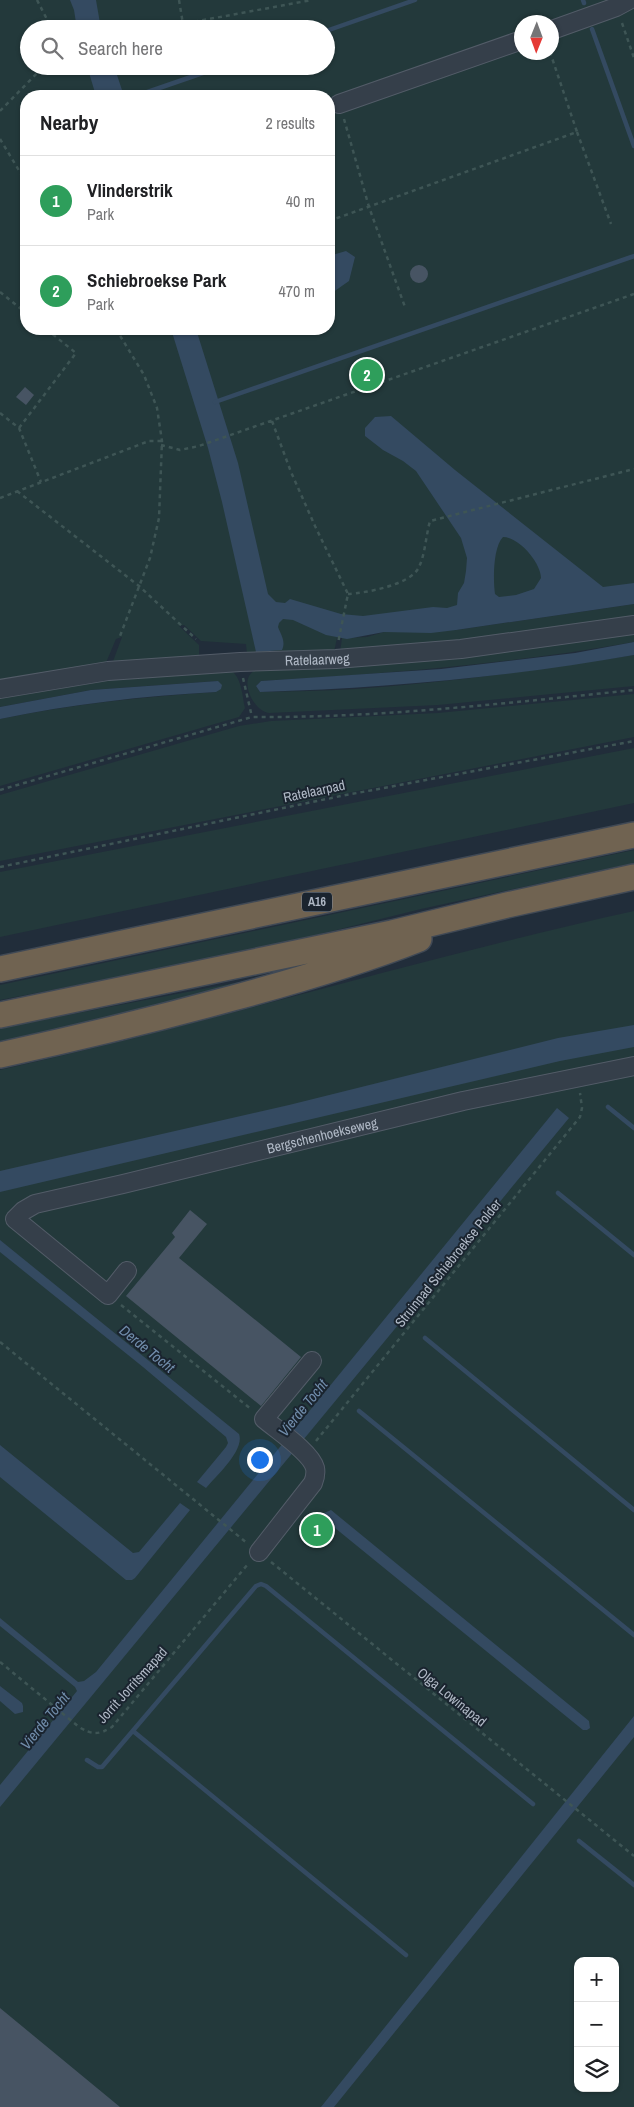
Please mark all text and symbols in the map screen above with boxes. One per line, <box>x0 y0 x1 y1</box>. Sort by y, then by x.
north arrow <box>514 15 559 60</box>
search box <box>20 20 335 75</box>
icon: search <box>38 34 66 62</box>
text: Search here <box>78 35 163 61</box>
text: Nearby <box>40 108 98 137</box>
text: 2 results <box>265 112 315 134</box>
text: Vlinderstrik <box>87 177 173 203</box>
text: 1 <box>52 190 60 212</box>
text: 40 m <box>286 190 315 212</box>
text: Park <box>87 203 114 225</box>
text: Schiebroekse Park <box>87 267 226 293</box>
text: 2 <box>52 280 60 302</box>
text: 470 m <box>279 280 315 302</box>
text: Park <box>87 293 114 315</box>
pin: 2 <box>351 356 383 394</box>
street label: Ratelaarweg <box>285 649 351 670</box>
street label: Ratelaarpad <box>282 776 346 806</box>
road number: A16 <box>302 892 332 912</box>
street label: Bergschenhoekseweg <box>265 1113 380 1158</box>
street label: Struinpad Schiebroekse Polder <box>391 1195 505 1331</box>
water label: Derde Tocht <box>115 1320 180 1378</box>
water label: Vierde Tocht <box>273 1374 333 1441</box>
your location <box>247 1447 273 1473</box>
pin: 1 <box>301 1511 333 1549</box>
street label: Jorrit Jorritsmapad <box>93 1643 171 1727</box>
street label: Olga Lowinapad <box>414 1664 490 1730</box>
water label: Vierde Tocht <box>15 1687 75 1754</box>
map controls <box>574 1957 619 2092</box>
button: + <box>574 1957 619 2002</box>
button: − <box>574 2002 619 2047</box>
button: layers <box>574 2047 619 2092</box>

